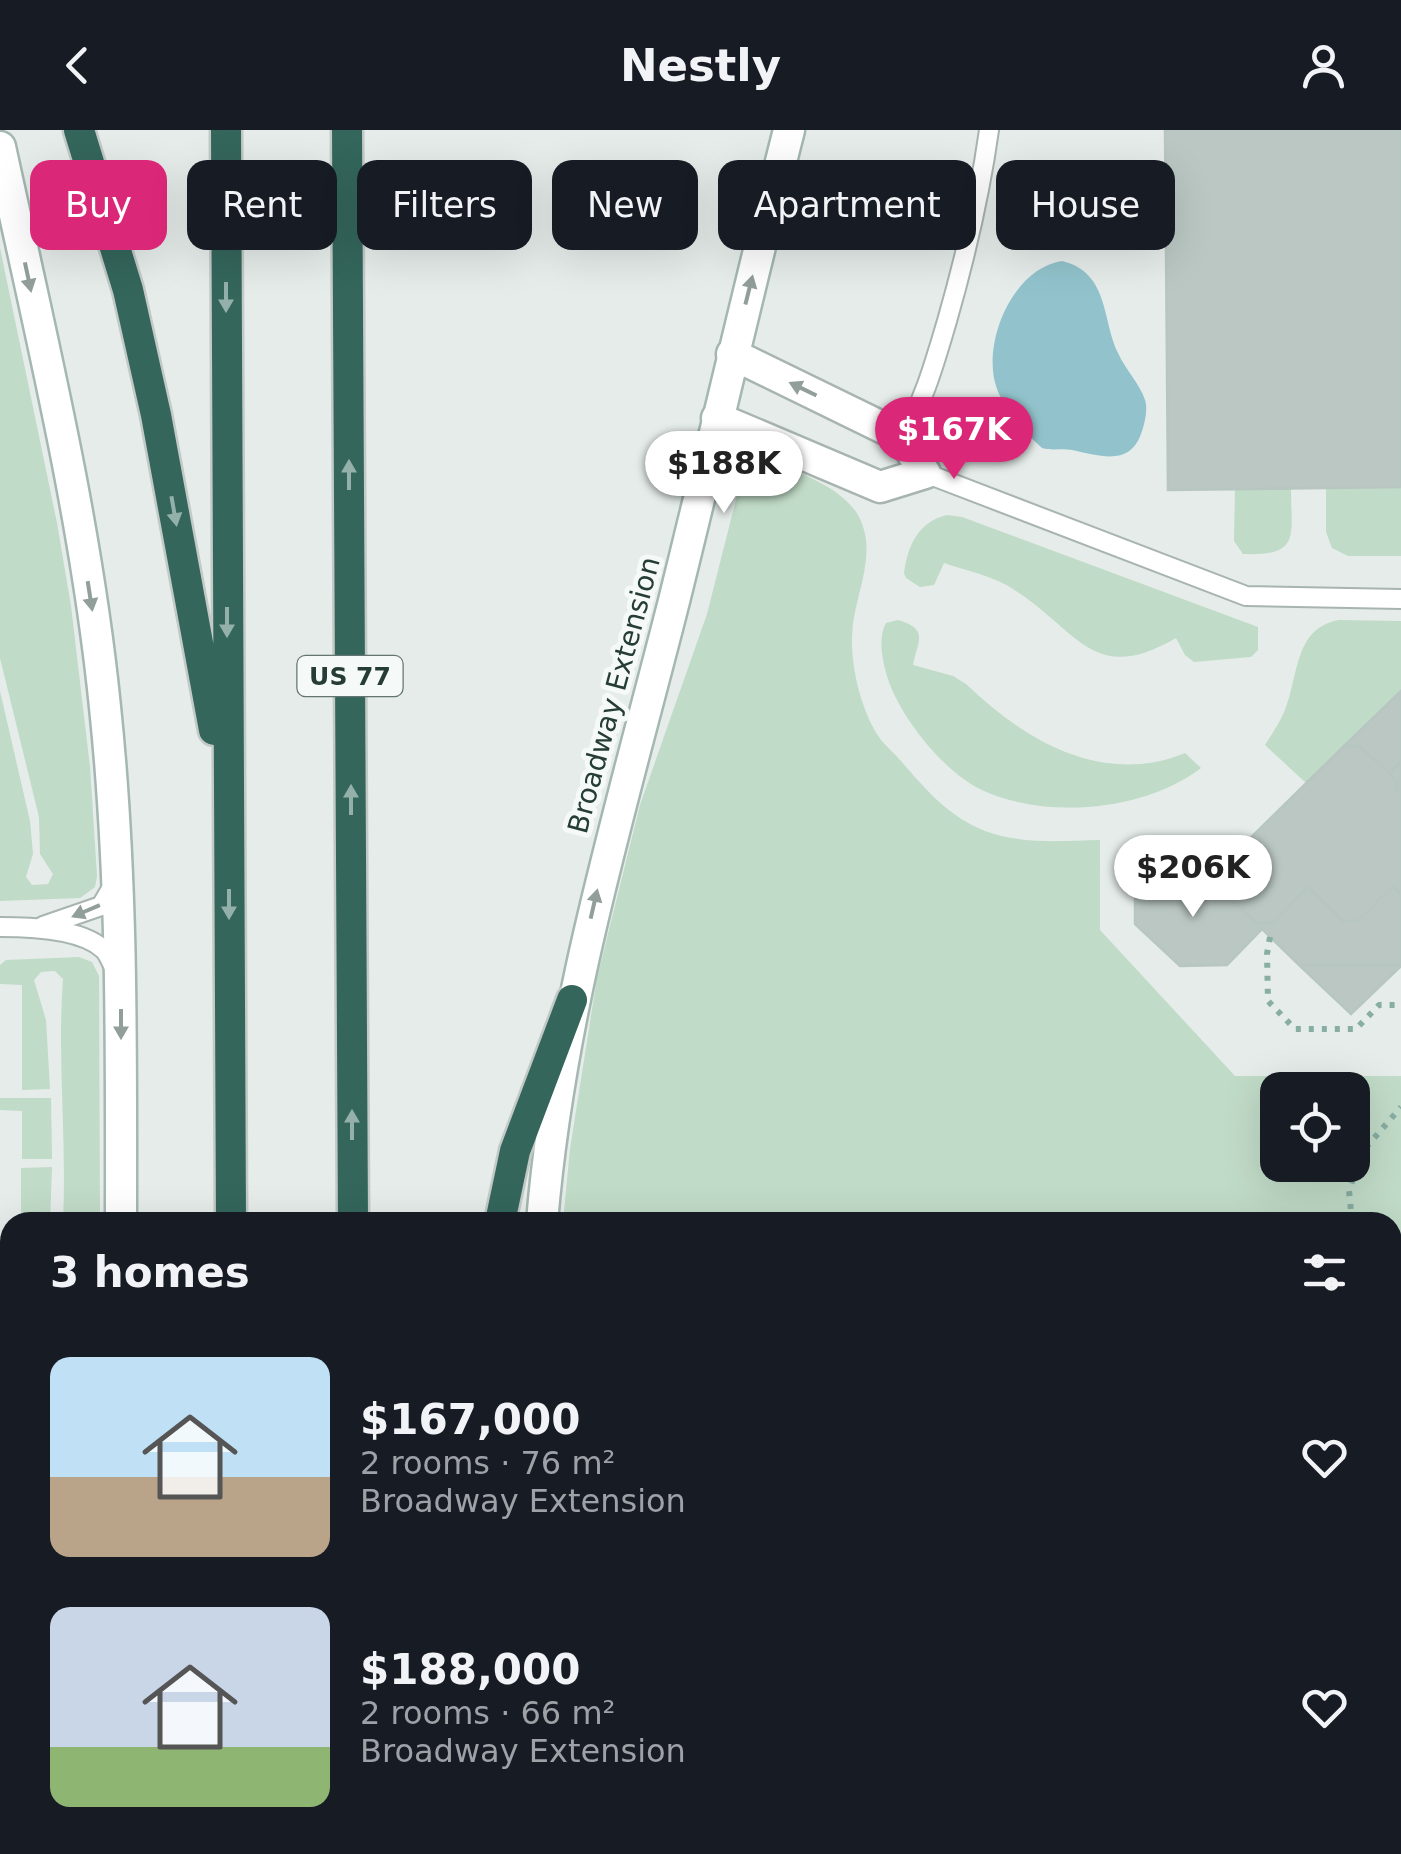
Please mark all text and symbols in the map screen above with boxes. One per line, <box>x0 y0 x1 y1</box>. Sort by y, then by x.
icon: back <box>50 38 105 93</box>
icon: person <box>1296 38 1351 93</box>
text: Nestly <box>620 39 781 92</box>
chip: Buy <box>30 160 167 250</box>
chip: Rent <box>187 160 337 250</box>
chip: Filters <box>357 160 532 250</box>
chip: New <box>552 160 698 250</box>
chip: Apartment <box>718 160 976 250</box>
chip: House <box>996 160 1175 250</box>
one-way arrow <box>21 262 36 293</box>
one-way arrow <box>741 274 757 305</box>
one-way arrow <box>218 282 234 314</box>
one-way arrow <box>788 380 817 397</box>
pin: $167K <box>884 397 1024 482</box>
text: $167K <box>897 410 1011 448</box>
pin: $188K <box>654 431 794 516</box>
text: $188K <box>667 444 781 482</box>
one-way arrow <box>341 459 357 491</box>
one-way arrow <box>167 496 182 527</box>
street label: Broadway Extension <box>561 553 667 837</box>
one-way arrow <box>83 581 99 612</box>
one-way arrow <box>219 607 235 639</box>
road number: US 77 <box>298 656 402 696</box>
one-way arrow <box>343 784 359 816</box>
pin: $206K <box>1123 835 1263 920</box>
text: $206K <box>1136 848 1250 886</box>
one-way arrow <box>587 888 602 919</box>
one-way arrow <box>221 889 237 921</box>
one-way arrow <box>71 904 101 920</box>
one-way arrow <box>113 1009 129 1041</box>
map controls <box>1260 1072 1370 1182</box>
button: locate <box>1260 1072 1370 1182</box>
one-way arrow <box>344 1109 360 1141</box>
icon: filters <box>1297 1245 1352 1300</box>
text: 3 homes <box>50 1248 250 1297</box>
text: $167,000 <box>360 1395 581 1444</box>
icon: home <box>130 1397 250 1517</box>
icon: heart <box>1297 1430 1352 1485</box>
text: 2 rooms · 76 m² <box>360 1444 615 1482</box>
text: Broadway Extension <box>360 1482 686 1520</box>
text: $188,000 <box>360 1645 581 1694</box>
icon: home <box>130 1647 250 1767</box>
icon: heart <box>1297 1680 1352 1735</box>
text: 2 rooms · 66 m² <box>360 1694 615 1732</box>
text: Broadway Extension <box>360 1732 686 1770</box>

